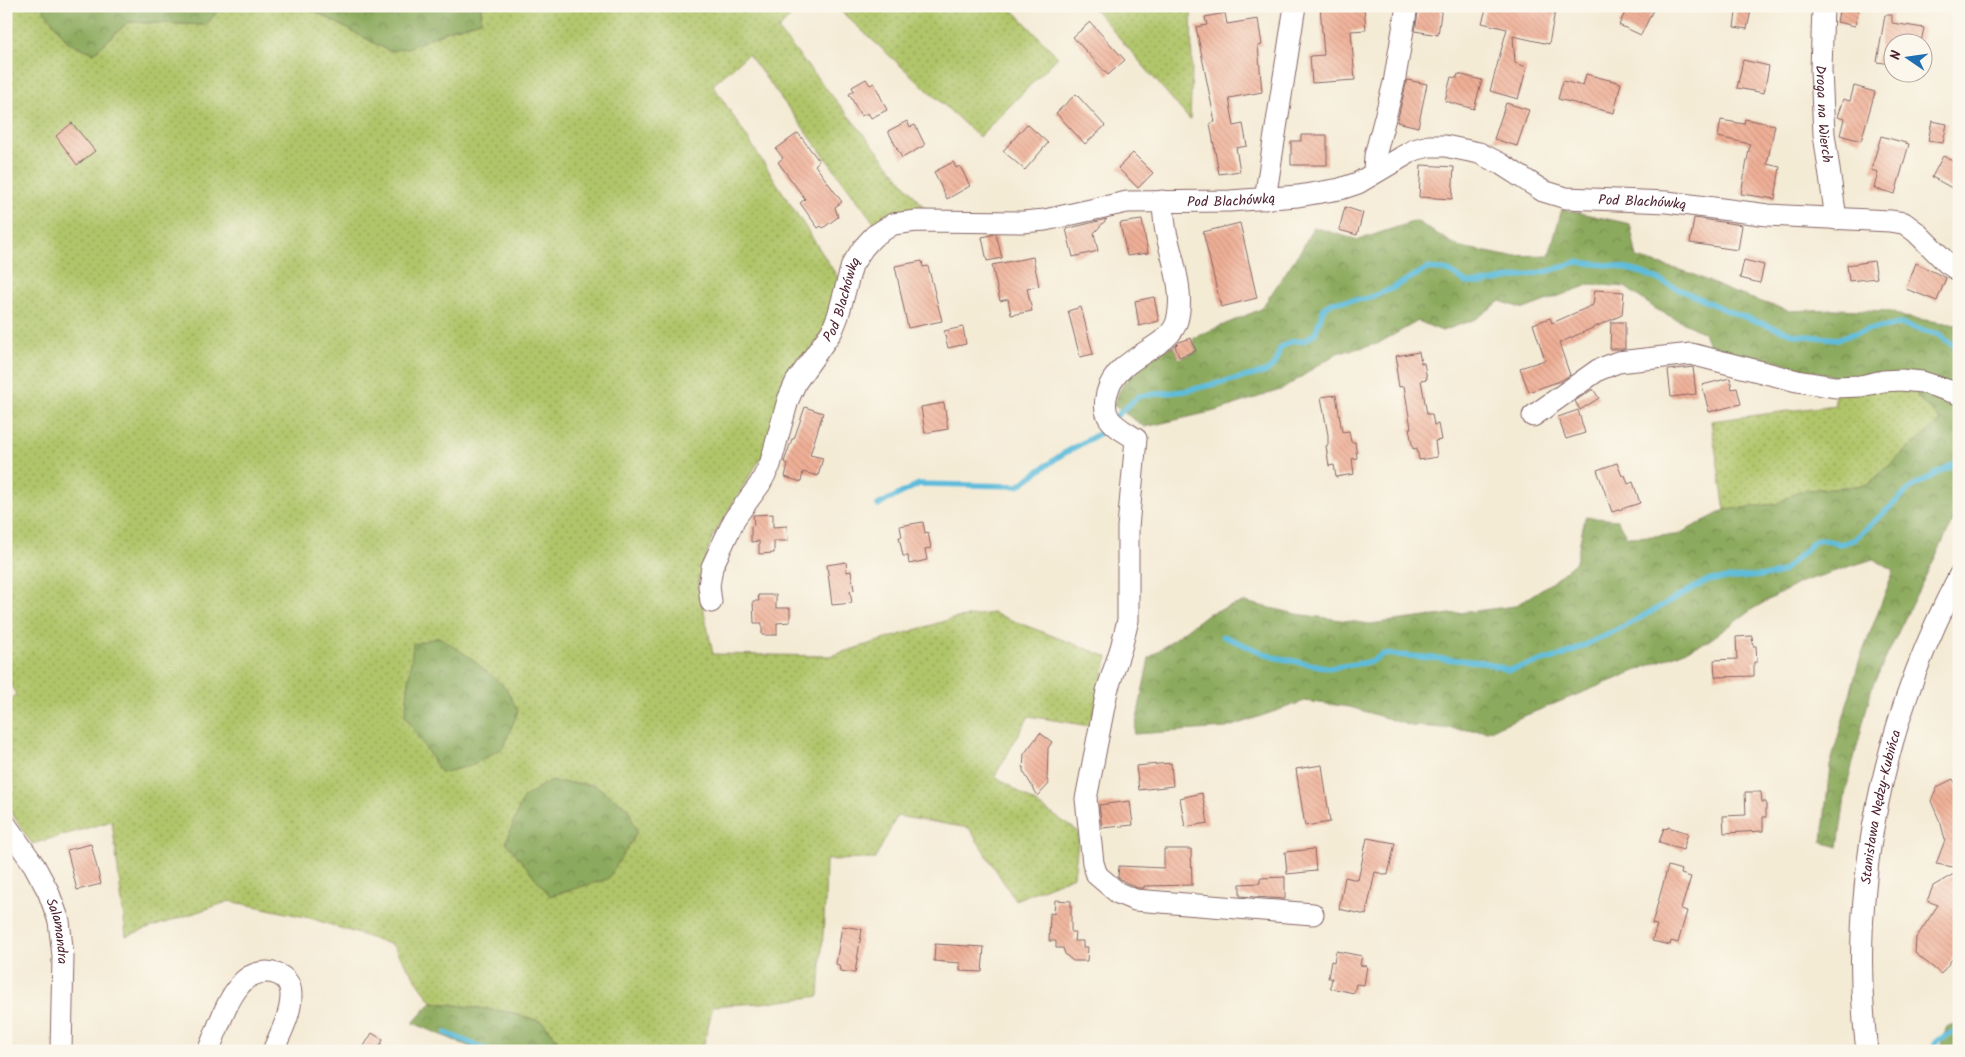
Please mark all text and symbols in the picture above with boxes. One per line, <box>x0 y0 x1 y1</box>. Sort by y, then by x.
north arrow <box>1882 32 1932 82</box>
text: N <box>1885 48 1908 62</box>
street label: Droga na Wierch <box>1809 65 1838 164</box>
street label: Pod Blachówką <box>1187 188 1276 213</box>
street label: Pod Blachówką <box>1598 189 1688 216</box>
street label: Pod Blachówką <box>818 253 867 347</box>
street label: Stanisława Nędzy-Kubińca <box>1855 727 1908 885</box>
street label: Salamandra <box>39 895 73 964</box>

